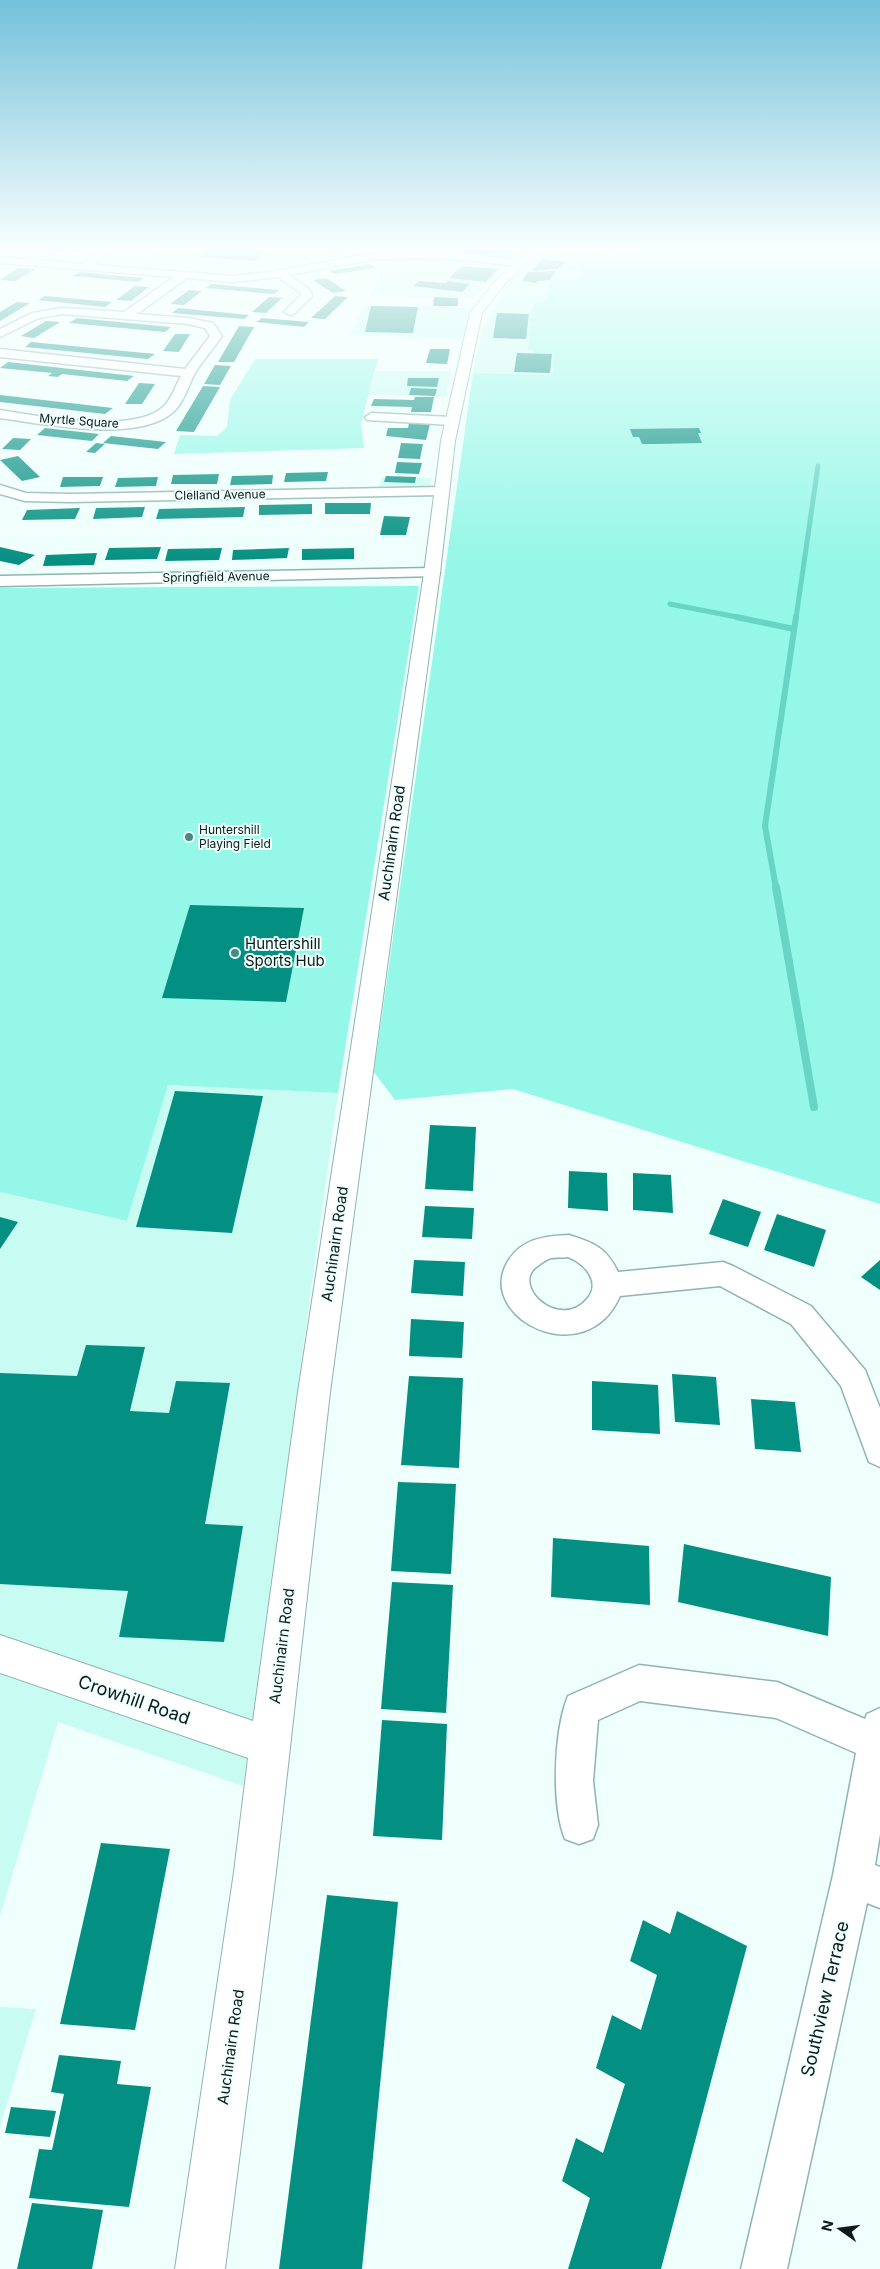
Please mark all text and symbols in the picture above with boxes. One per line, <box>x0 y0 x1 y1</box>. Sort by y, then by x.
street label: Myrtle Square <box>39 410 119 431</box>
street label: Clelland Avenue <box>174 486 266 503</box>
street label: Springfield Avenue <box>162 568 270 585</box>
street label: Auchinairn Road <box>374 784 409 902</box>
place label: Huntershill Playing Field <box>199 822 271 851</box>
marker: Huntershill Playing Field <box>183 831 195 843</box>
place label: Huntershill Sports Hub <box>245 934 325 970</box>
marker: Huntershill Sports Hub <box>229 947 241 959</box>
street label: Auchinairn Road <box>317 1185 352 1303</box>
street label: Auchinairn Road <box>265 1587 298 1705</box>
street label: Crowhill Road <box>75 1671 193 1729</box>
street label: Southview Terrace <box>796 1919 853 2079</box>
street label: Auchinairn Road <box>213 1988 248 2106</box>
north arrow <box>815 2204 865 2254</box>
text: N <box>817 2219 836 2233</box>

